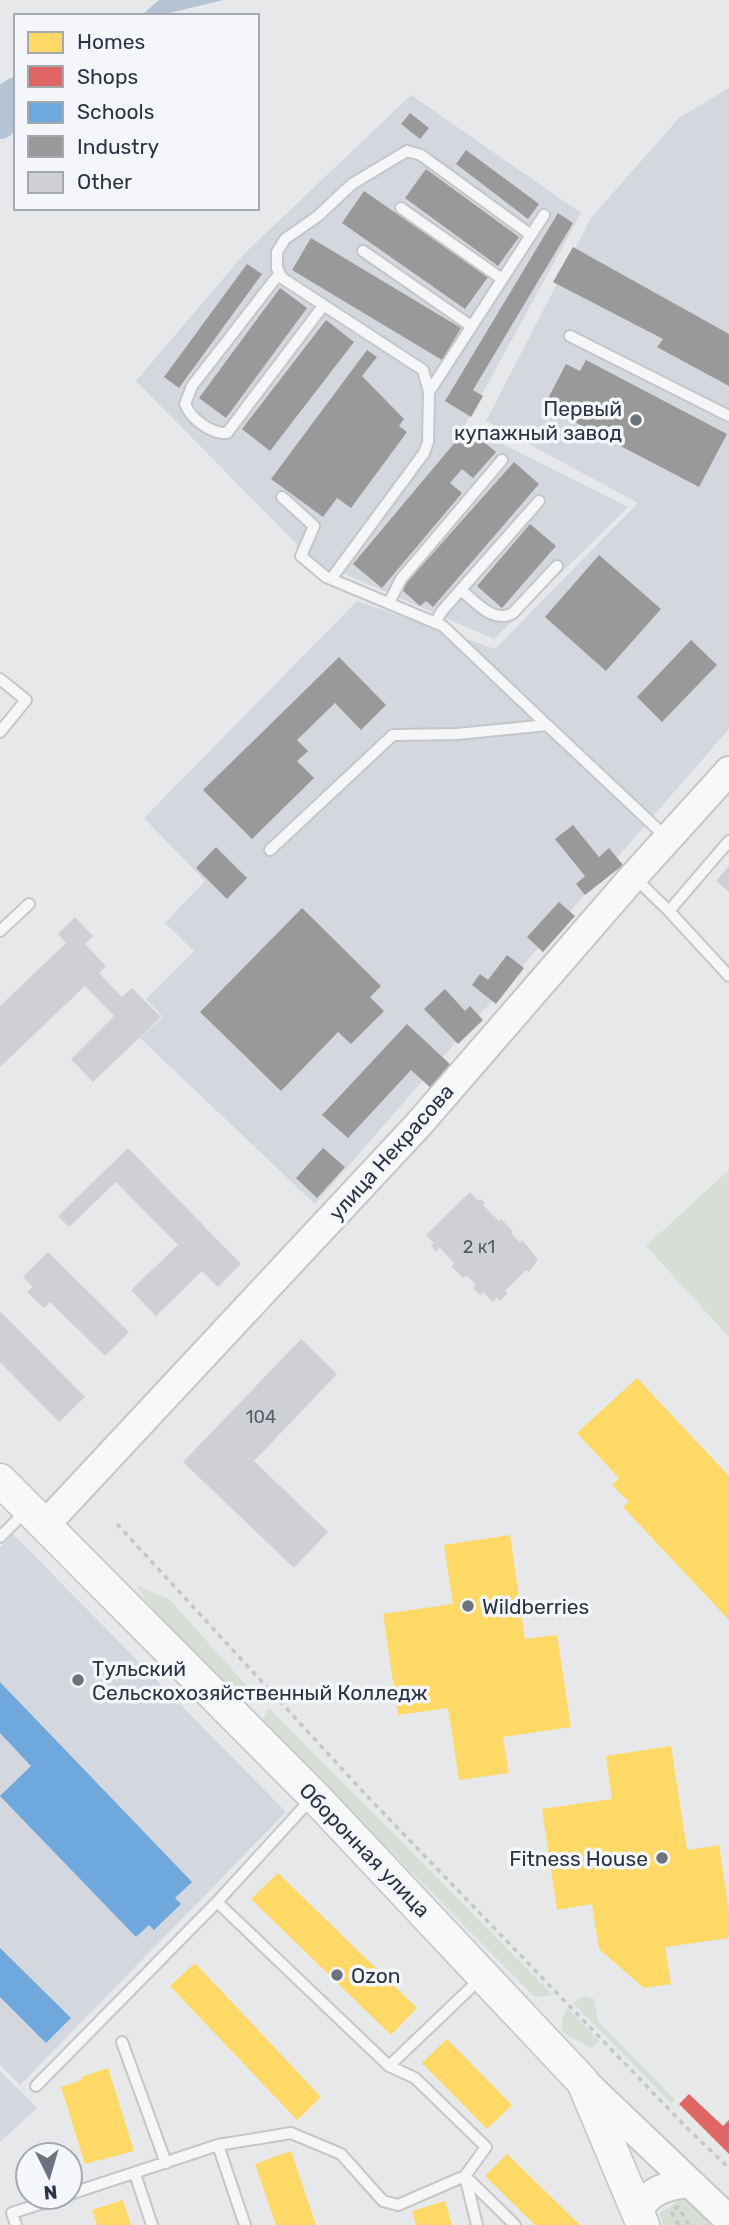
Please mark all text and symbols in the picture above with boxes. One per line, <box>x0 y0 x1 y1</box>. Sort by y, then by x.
legend <box>14 14 259 210</box>
text: Homes <box>77 29 145 54</box>
text: Shops <box>77 64 138 89</box>
text: Schools <box>77 99 154 124</box>
text: Industry <box>77 134 159 159</box>
text: Other <box>77 169 132 194</box>
place label: Первый купажный завод <box>454 396 622 445</box>
marker: Первый купажный завод <box>628 412 644 428</box>
street label: улица Некрасова <box>323 1079 459 1225</box>
house number: 2 к1 <box>463 1236 495 1258</box>
house number: 104 <box>246 1406 276 1428</box>
place label: Wildberries <box>482 1594 589 1619</box>
marker: Wildberries <box>460 1598 476 1614</box>
place label: Тульский Сельскохозяйственный Колледж <box>92 1656 428 1705</box>
marker: Тульский Сельскохозяйственный Колледж <box>70 1672 86 1688</box>
street label: Оборонная улица <box>294 1778 436 1922</box>
place label: Fitness House <box>509 1846 648 1871</box>
marker: Fitness House <box>654 1850 670 1866</box>
place label: Ozon <box>351 1963 401 1988</box>
marker: Ozon <box>329 1967 345 1983</box>
north arrow <box>14 2141 84 2211</box>
text: N <box>43 2180 58 2204</box>

